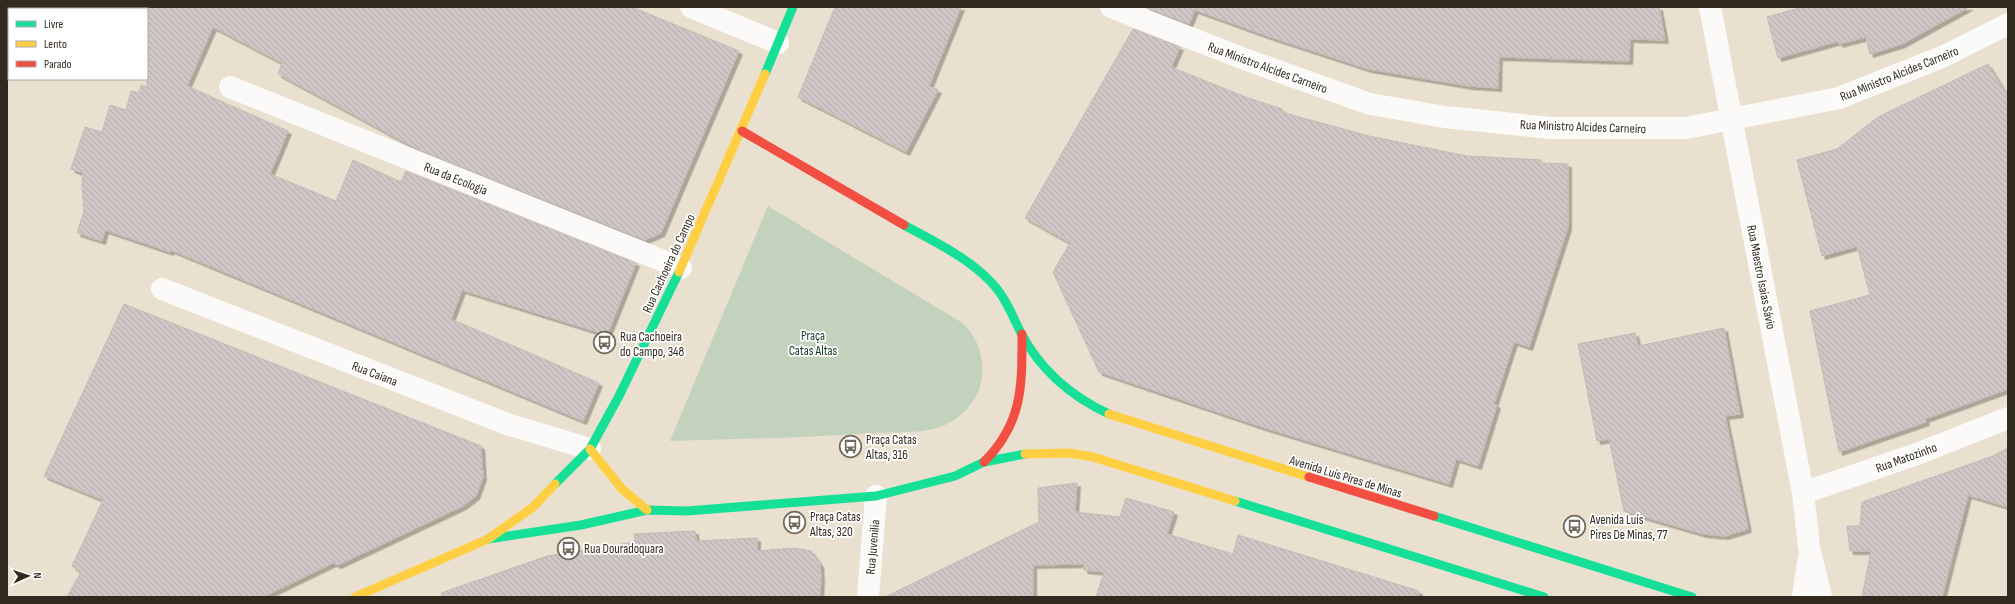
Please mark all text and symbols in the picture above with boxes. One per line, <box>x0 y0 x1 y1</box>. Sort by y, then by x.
legend <box>8 8 148 80</box>
text: Livre <box>44 17 64 32</box>
text: Lento <box>44 37 67 52</box>
street label: Rua Ministro Alcides Carneiro <box>1206 39 1330 97</box>
street label: Rua Ministro Alcides Carneiro <box>1838 43 1961 105</box>
text: Parado <box>44 57 71 72</box>
street label: Rua Ministro Alcides Carneiro <box>1520 117 1646 137</box>
street label: Rua da Ecologia <box>421 159 490 199</box>
street label: Rua Cachoeira do Campo <box>639 212 699 315</box>
street label: Rua Maestro Isaias Sávio <box>1743 224 1779 331</box>
park label: Praça Catas Altas <box>789 328 838 359</box>
place label: Rua Cachoeira do Campo, 348 <box>620 329 685 360</box>
bus stop icon: Rua Cachoeira do Campo, 348 <box>591 330 617 356</box>
street label: Rua Caiana <box>350 358 400 390</box>
place label: Praça Catas Altas, 316 <box>865 432 917 463</box>
bus stop icon: Praça Catas Altas, 316 <box>837 433 863 459</box>
street label: Rua Matozinho <box>1874 439 1939 476</box>
street label: Avenida Luís Pires de Minas <box>1287 452 1404 502</box>
place label: Praça Catas Altas, 320 <box>809 509 861 540</box>
bus stop icon: Praça Catas Altas, 320 <box>781 510 807 536</box>
place label: Avenida Luís Pires De Minas, 77 <box>1589 512 1668 543</box>
bus stop icon: Avenida Luís Pires De Minas, 77 <box>1561 513 1587 539</box>
street label: Rua Juvenilia <box>863 519 883 575</box>
bus stop icon: Rua Douradoquara <box>556 535 582 561</box>
place label: Rua Douradoquara <box>584 541 663 557</box>
north arrow <box>8 556 48 596</box>
text: N <box>31 572 44 579</box>

